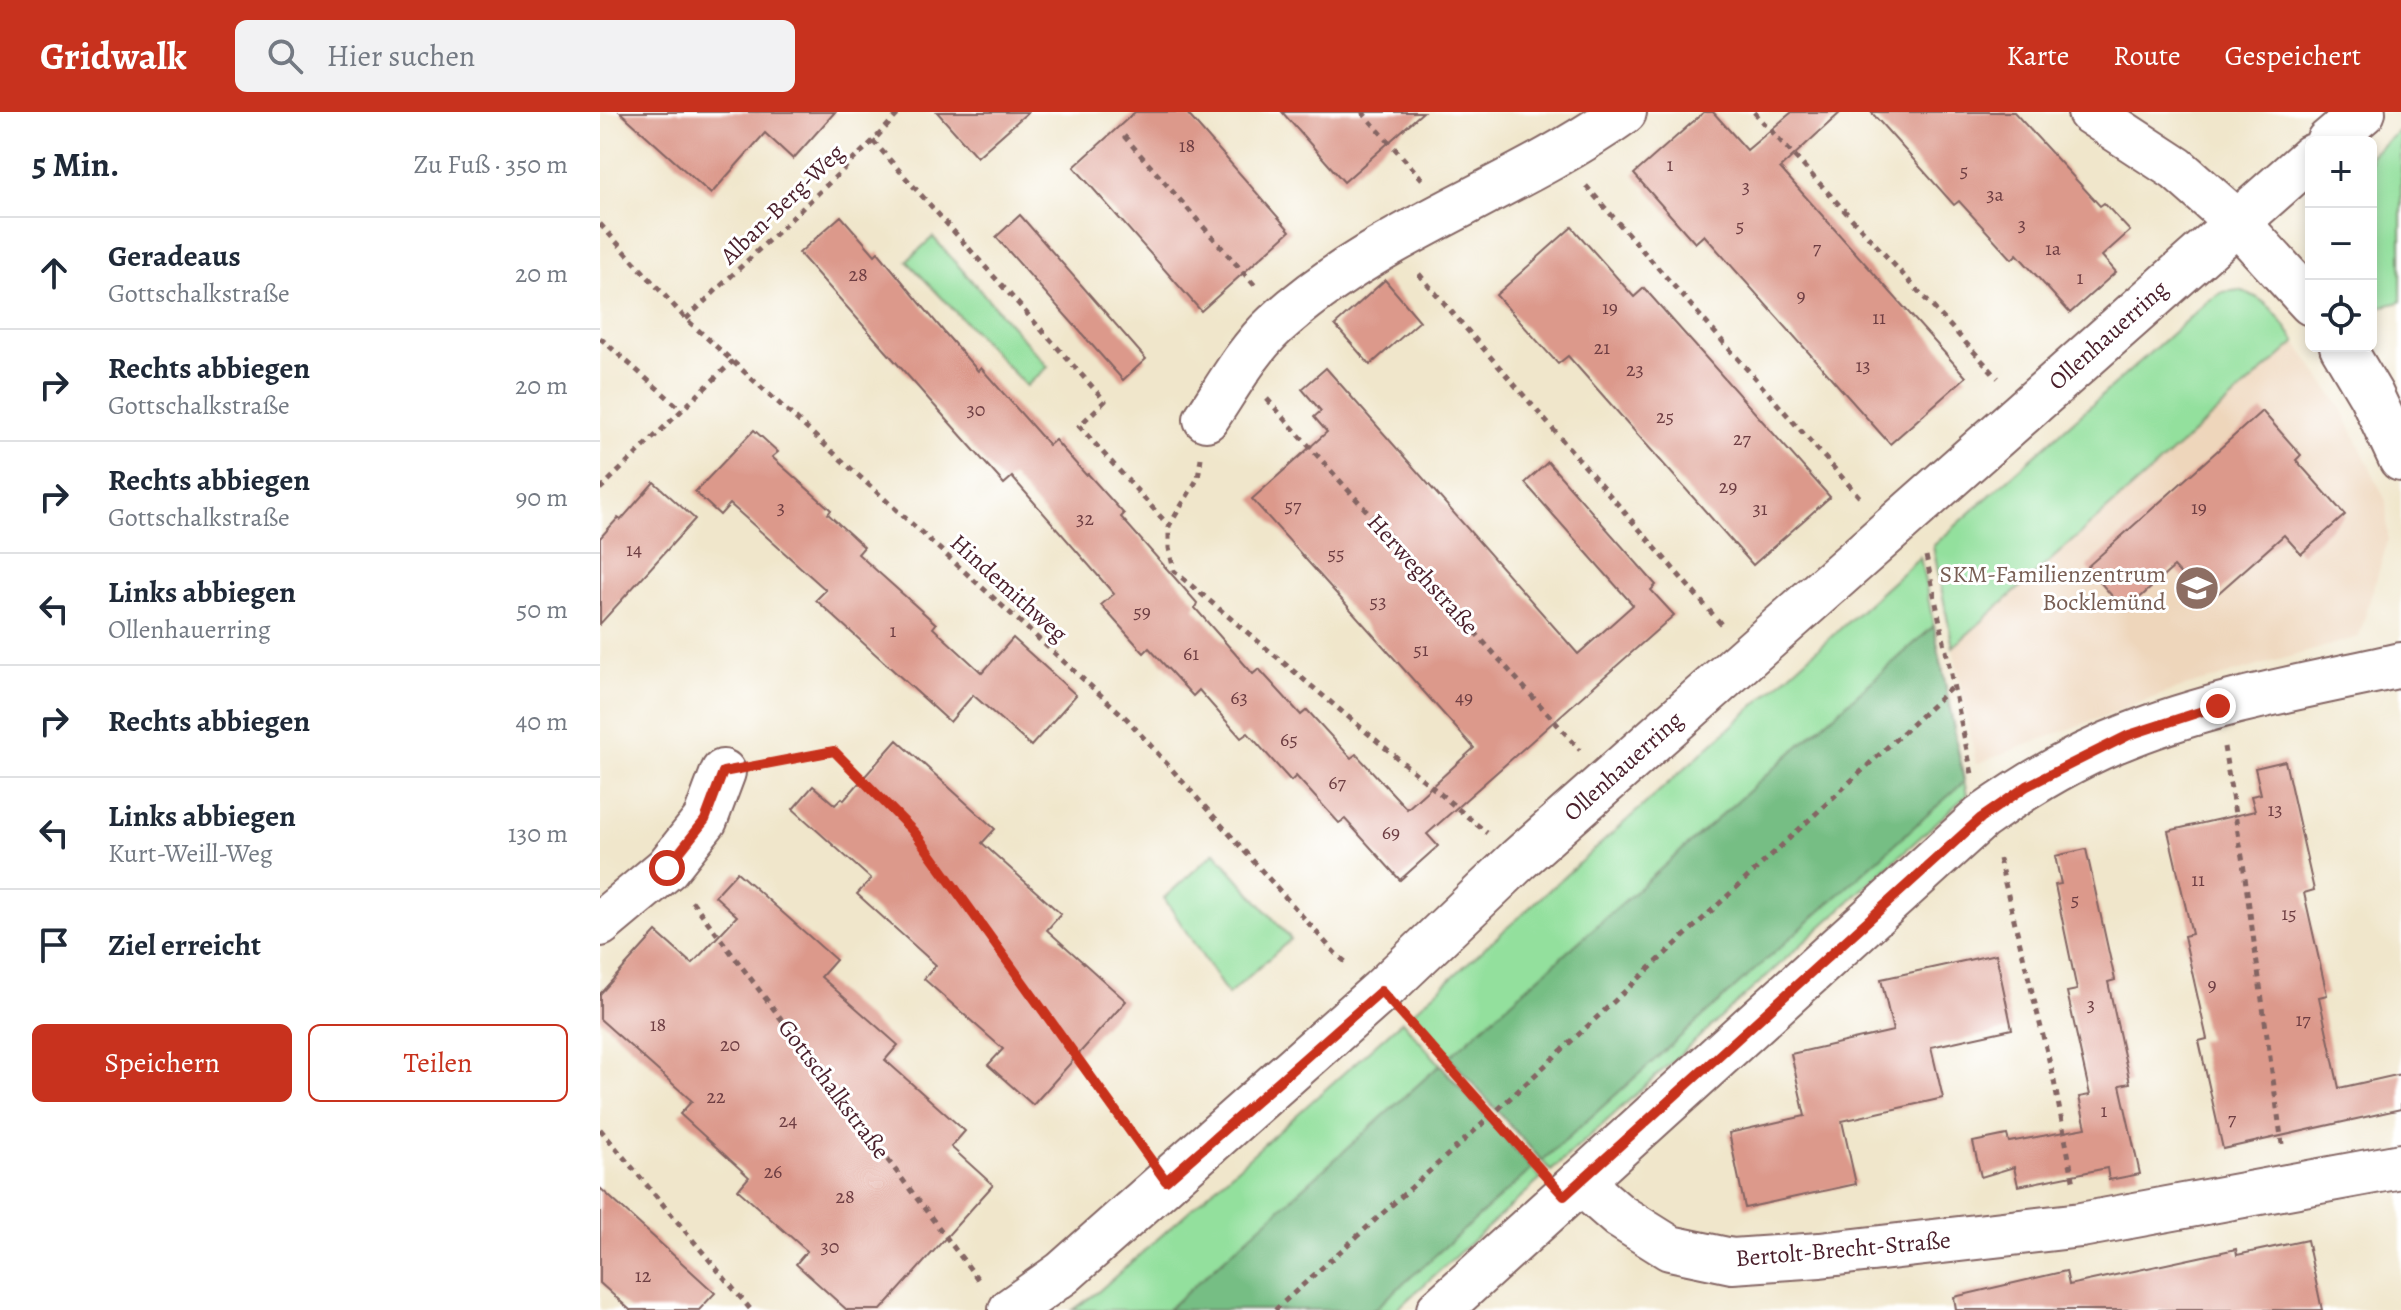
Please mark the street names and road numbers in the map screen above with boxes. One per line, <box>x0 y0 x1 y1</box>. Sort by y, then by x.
street label: Alban-Berg-Weg <box>712 137 851 272</box>
street label: Ollenhauerring <box>2041 273 2175 397</box>
street label: Herweghstraße <box>1360 507 1486 641</box>
street label: Hindemithweg <box>943 527 1075 649</box>
street label: Ollenhauerring <box>1556 704 1690 828</box>
street label: Gottschalkstraße <box>771 1012 897 1166</box>
street label: Bertolt-Brecht-Straße <box>1734 1224 1952 1274</box>

